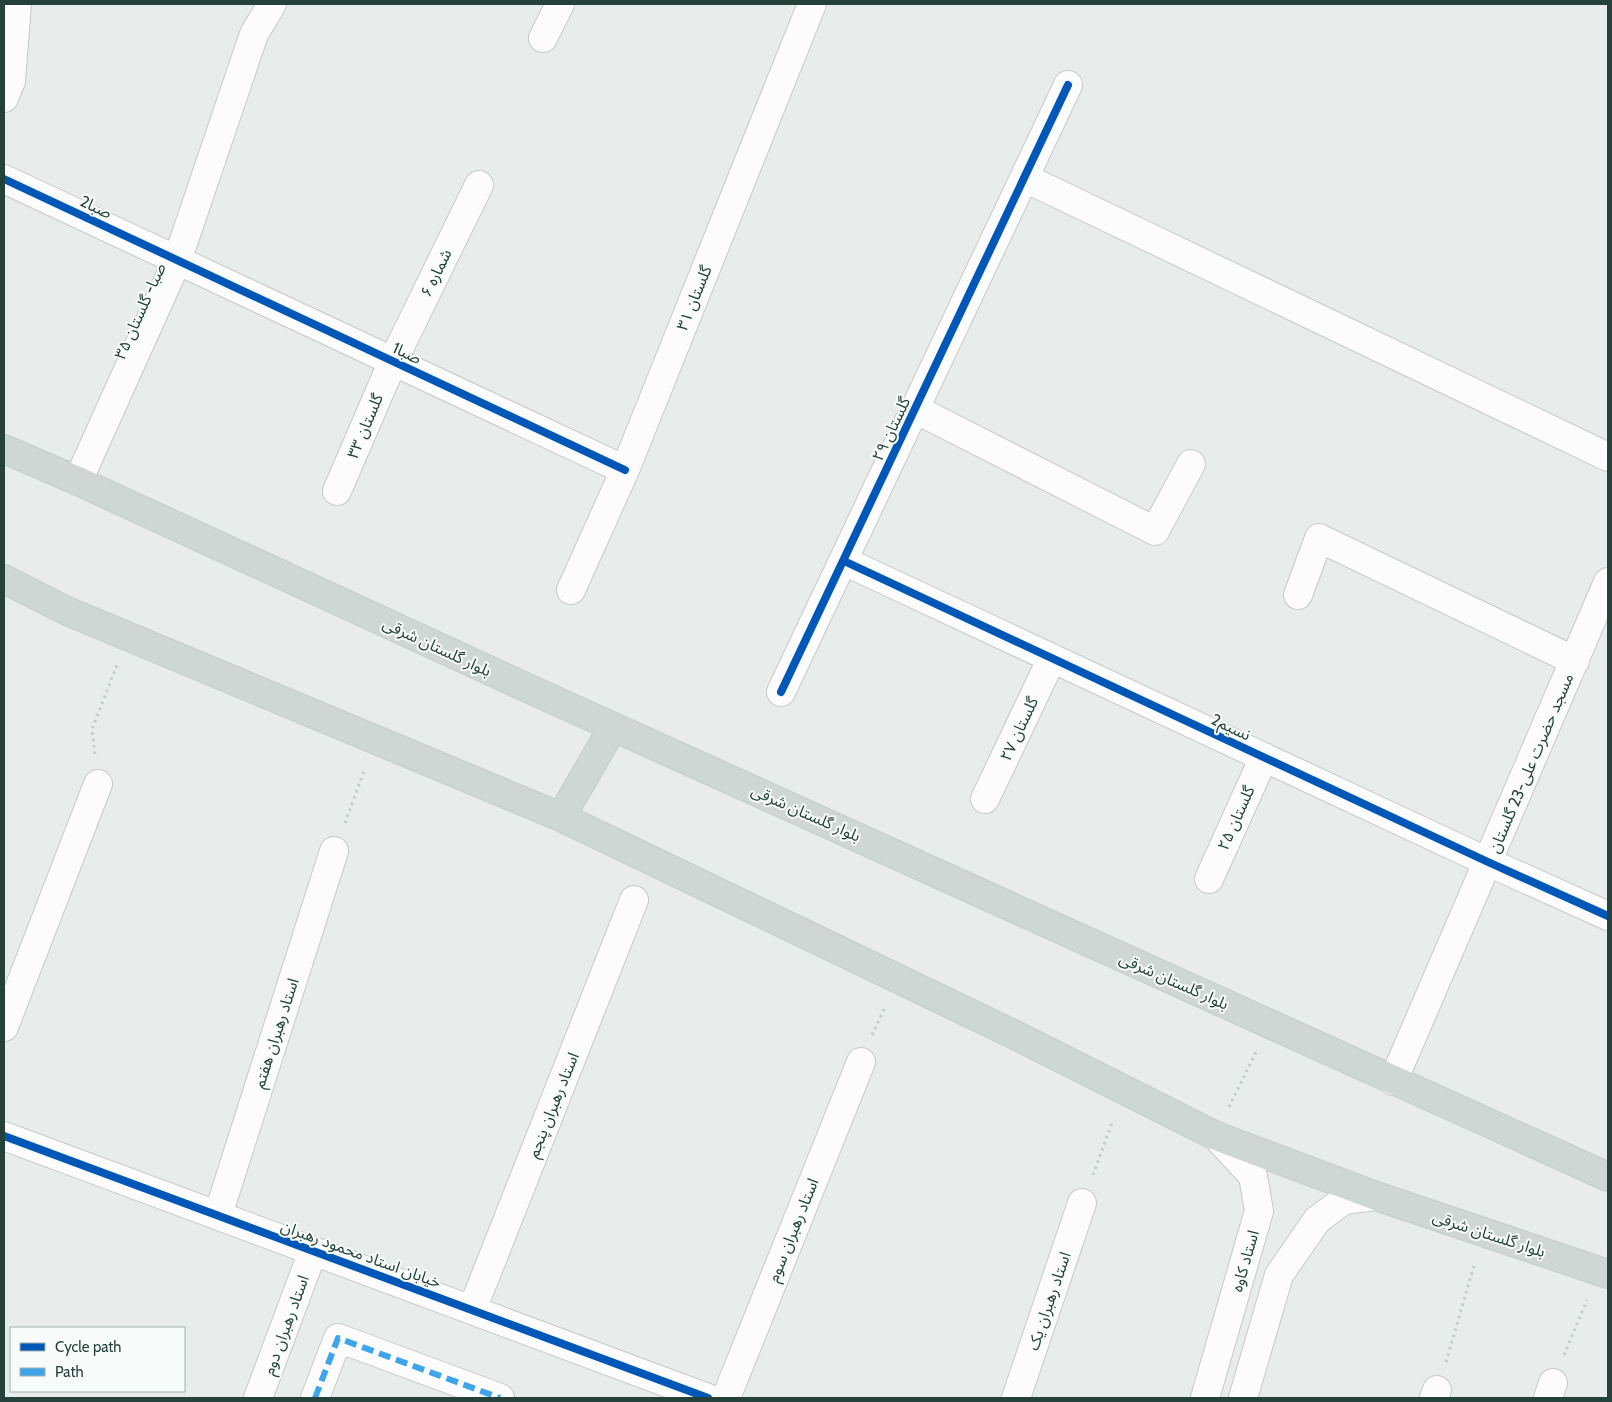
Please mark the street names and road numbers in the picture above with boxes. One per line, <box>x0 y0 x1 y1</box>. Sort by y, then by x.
street label: صبا2 <box>77 191 115 223</box>
street label: شماره ۶ <box>416 246 456 300</box>
street label: صبا- گلستان ۳۵ <box>110 260 170 362</box>
street label: گلستان ۳۱ <box>672 262 716 333</box>
street label: صبا1 <box>389 338 425 368</box>
street label: گلستان ۳۳ <box>343 390 387 461</box>
street label: گلستان ۲۹ <box>868 394 914 464</box>
street label: بلوار گلستان شرقی <box>380 614 494 680</box>
street label: مسجد حضرت علی-23 گلستان <box>1484 670 1578 856</box>
street label: گلستان ۲۷ <box>996 694 1042 764</box>
street label: نسیم2 <box>1207 710 1254 747</box>
street label: بلوار گلستان شرقی <box>748 780 864 846</box>
street label: گلستان ۲۵ <box>1213 782 1259 853</box>
street label: بلوار گلستان شرقی <box>1116 948 1232 1014</box>
street label: استاد رهبران هفتم <box>249 976 306 1091</box>
street label: استاد رهبران پنجم <box>523 1050 586 1162</box>
street label: استاد رهبران سوم <box>764 1175 825 1286</box>
street label: بلوار گلستان شرقی <box>1430 1207 1548 1261</box>
street label: خیابان استاد محمود رهبران <box>278 1216 444 1292</box>
street label: استاد کاوه <box>1227 1228 1263 1294</box>
street label: استاد رهبران یک <box>1023 1249 1075 1353</box>
street label: استاد رهبران دوم <box>259 1272 316 1379</box>

